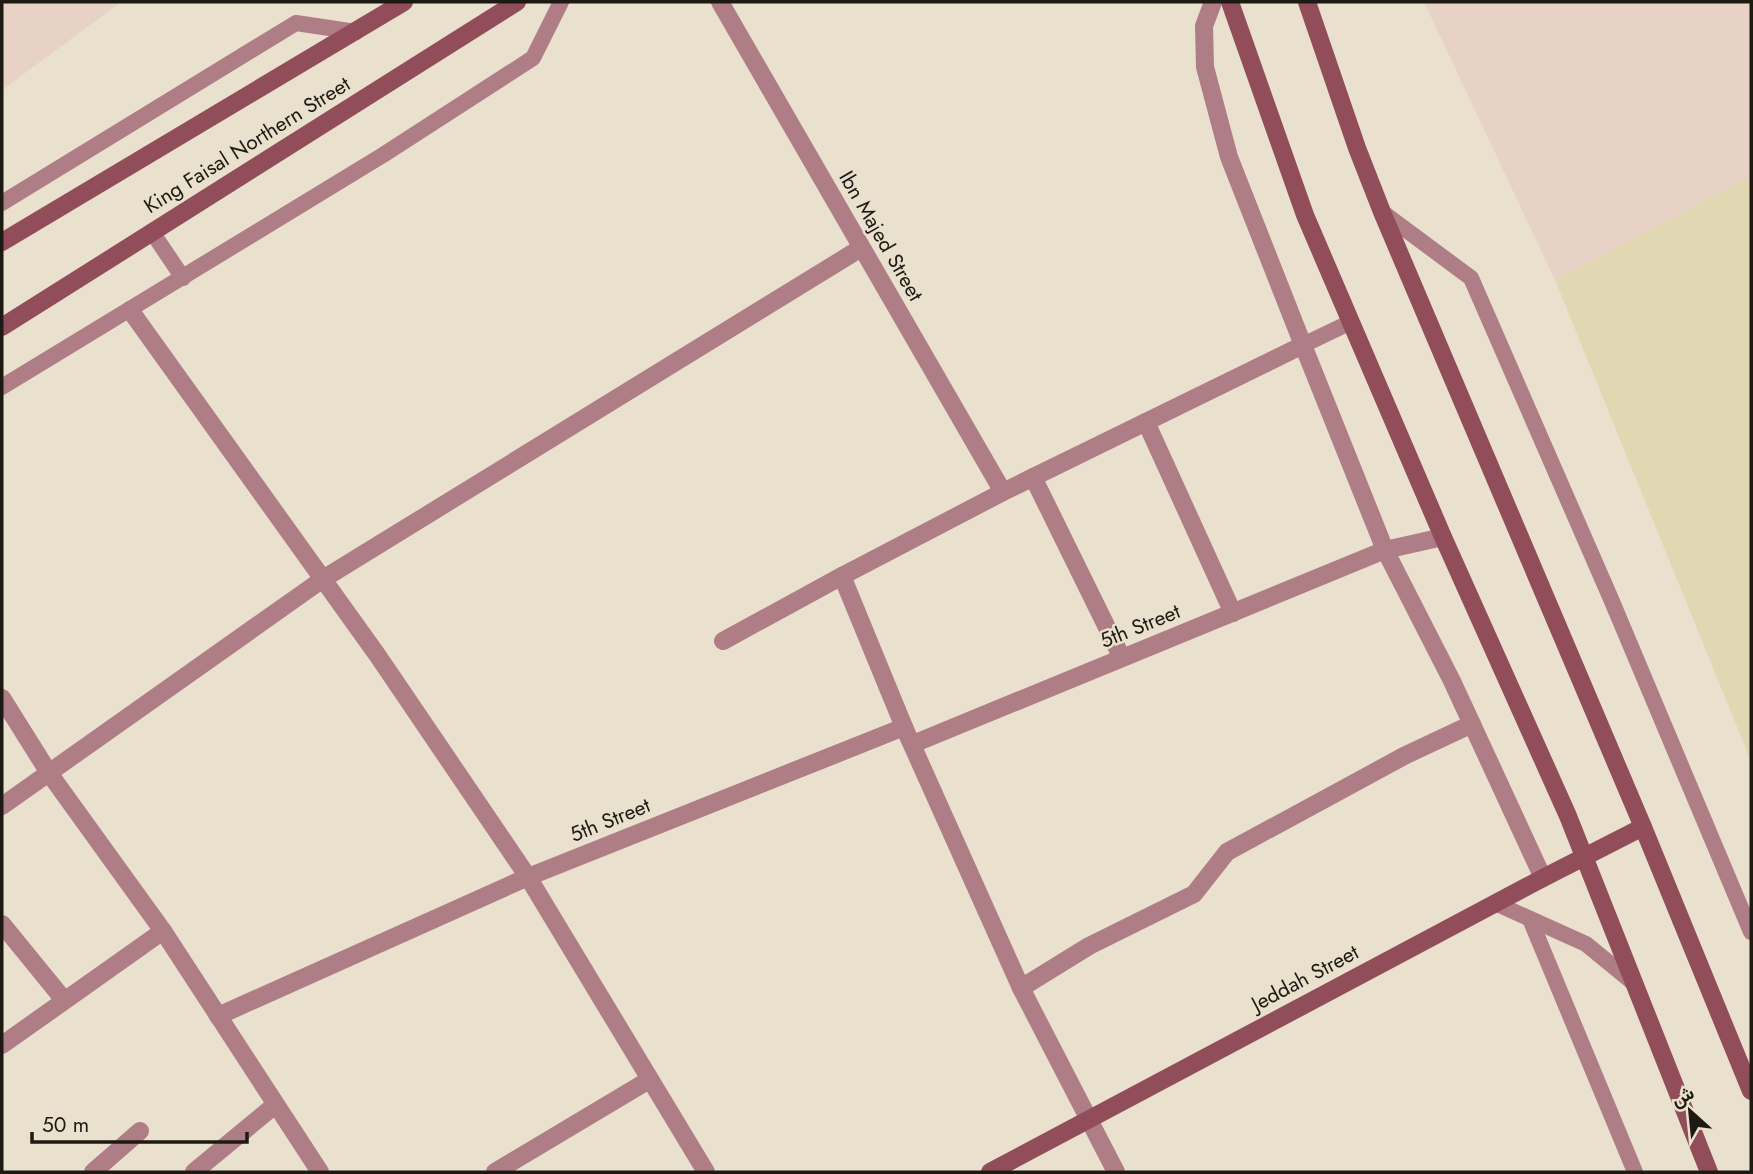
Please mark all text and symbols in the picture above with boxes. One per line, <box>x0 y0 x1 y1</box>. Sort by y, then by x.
street label: King Faisal Northern Street <box>138 69 356 221</box>
street label: Ibn Majed Street <box>832 165 930 307</box>
street label: 5th Street <box>1095 596 1185 656</box>
street label: 5th Street <box>565 790 655 850</box>
street label: Jeddah Street <box>1244 937 1364 1020</box>
north arrow <box>1655 1076 1725 1146</box>
text: ش <box>1666 1079 1699 1114</box>
scale bar <box>32 1100 247 1144</box>
text: 50 m <box>42 1110 89 1140</box>

